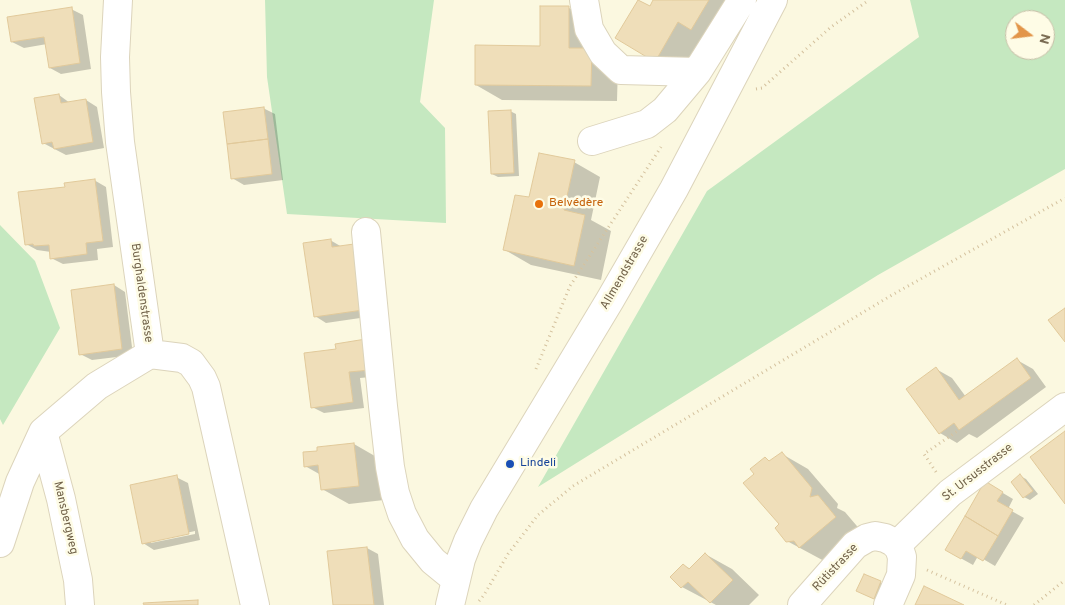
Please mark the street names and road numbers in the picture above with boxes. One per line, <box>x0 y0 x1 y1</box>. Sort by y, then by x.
street label: Allmendstrasse <box>598 233 652 313</box>
street label: Burghaldenstrasse <box>127 242 155 344</box>
street label: St. Ursusstrasse <box>940 441 1016 505</box>
street label: Mansbergweg <box>50 480 80 556</box>
street label: Rütistrasse <box>810 541 862 595</box>

